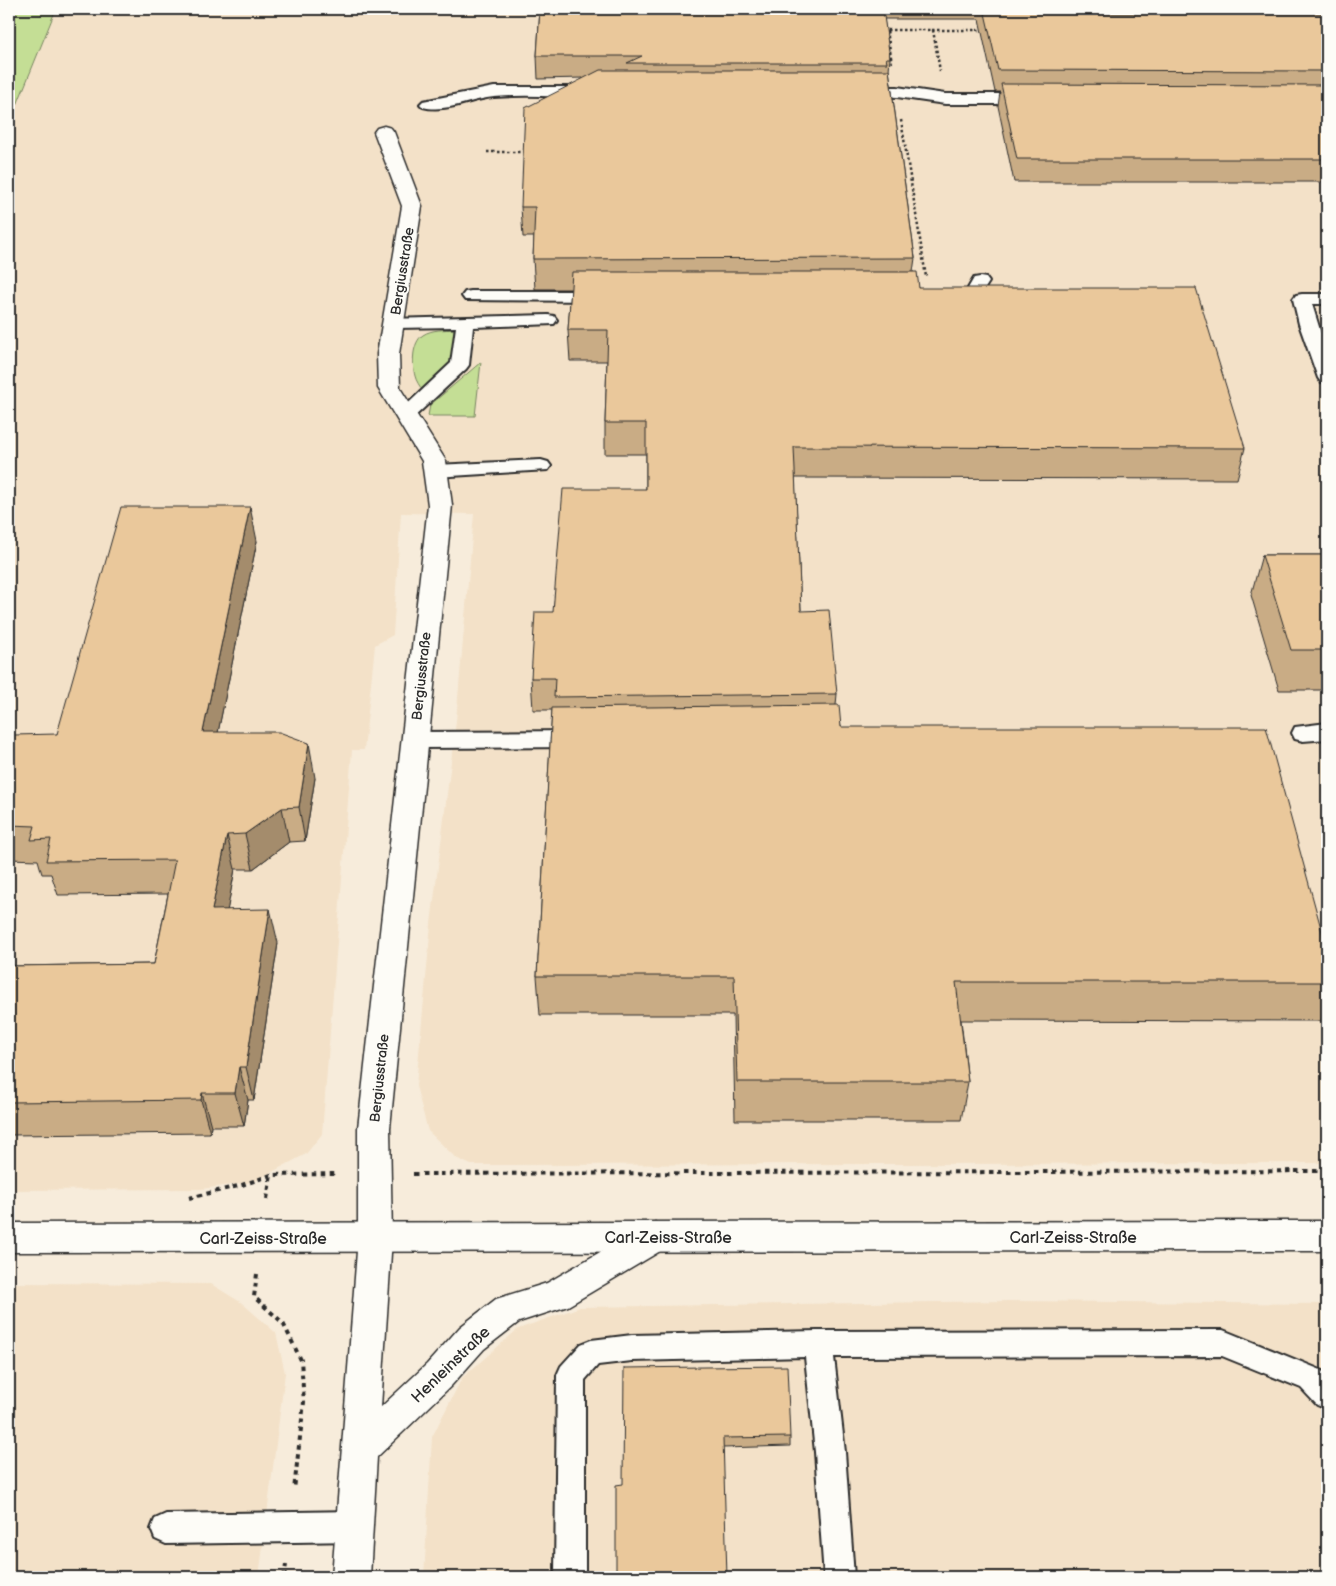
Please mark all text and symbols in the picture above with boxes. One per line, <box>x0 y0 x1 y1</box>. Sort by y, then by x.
street label: Bergiusstraße <box>387 226 418 316</box>
street label: Bergiusstraße <box>408 631 435 721</box>
street label: Bergiusstraße <box>366 1033 393 1123</box>
street label: Carl-Zeiss-Straße <box>604 1229 732 1248</box>
street label: Carl-Zeiss-Straße <box>1009 1229 1137 1248</box>
street label: Carl-Zeiss-Straße <box>199 1230 327 1249</box>
street label: Henleinstraße <box>408 1323 495 1407</box>

